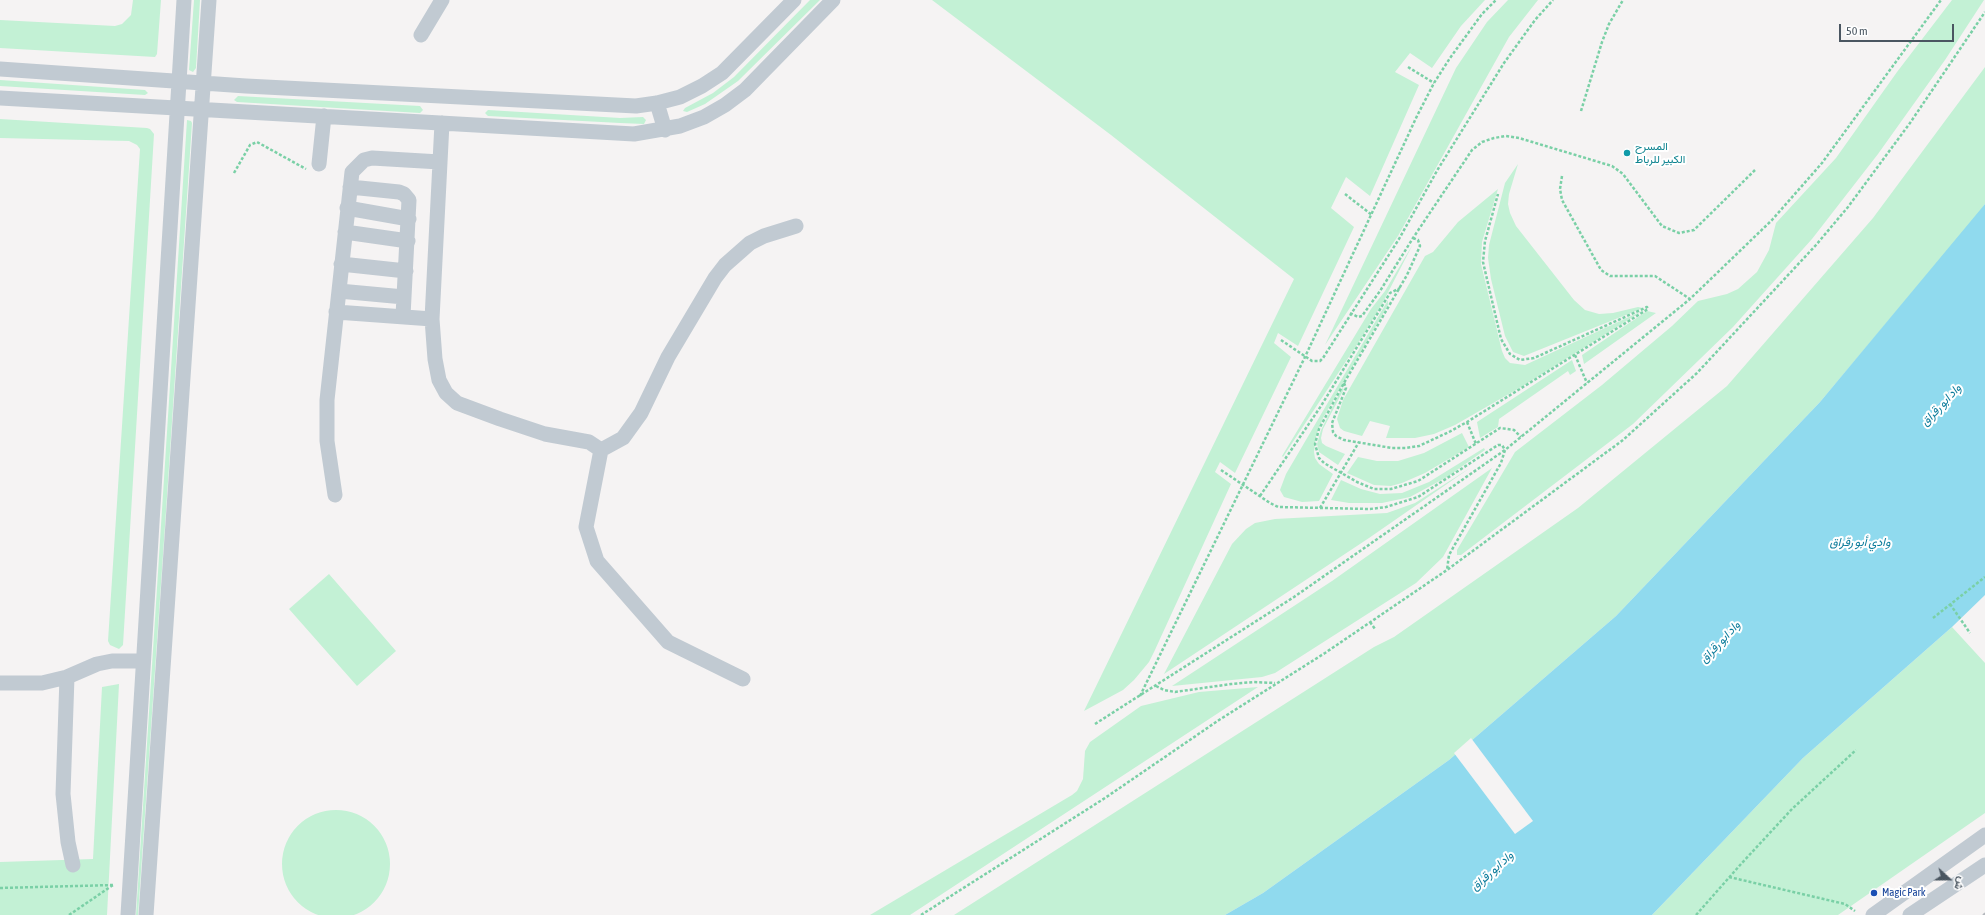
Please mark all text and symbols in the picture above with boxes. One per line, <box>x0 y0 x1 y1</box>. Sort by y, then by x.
scale bar <box>1841 16 1956 42</box>
text: 50 m <box>1846 24 1868 38</box>
place label: المسرح الكبير للرباط <box>1635 140 1685 166</box>
marker: المسرح الكبير للرباط <box>1622 148 1632 158</box>
water label: واد ابو رقراق <box>1918 381 1964 429</box>
water label: وادي أبو رقراق <box>1830 535 1890 549</box>
water label: واد ابو رقراق <box>1697 618 1743 666</box>
water label: واد ابو رقراق <box>1468 848 1516 894</box>
north arrow <box>1929 859 1969 899</box>
text: ش <box>1952 875 1968 892</box>
place label: Magic Park <box>1882 886 1926 900</box>
marker: Magic Park <box>1869 888 1879 898</box>

